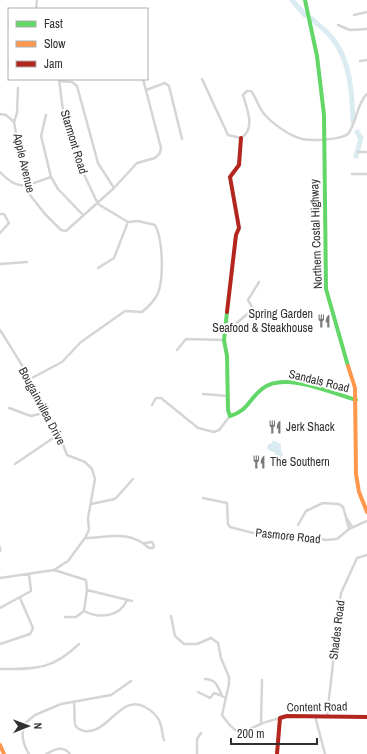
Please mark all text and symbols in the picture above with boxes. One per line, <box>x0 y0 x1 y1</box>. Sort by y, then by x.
legend <box>8 8 148 80</box>
text: Fast <box>44 16 63 32</box>
text: Slow <box>44 36 66 52</box>
text: Jam <box>44 56 63 72</box>
street label: Starmont Road <box>57 108 91 176</box>
street label: Apple Avenue <box>9 131 39 194</box>
street label: Northern Costal Highway <box>306 179 326 289</box>
place label: Spring Garden Seafood & Steakhouse <box>212 306 313 336</box>
restaurant icon: Spring Garden Seafood & Steakhouse <box>316 313 332 329</box>
street label: Bougainvillea Drive <box>15 364 69 448</box>
street label: Sandals Road <box>287 366 351 396</box>
restaurant icon: Jerk Shack <box>267 419 283 435</box>
place label: Jerk Shack <box>286 419 335 435</box>
restaurant icon: The Southern <box>251 454 267 470</box>
place label: The Southern <box>270 454 330 470</box>
street label: Pasmore Road <box>255 525 321 547</box>
street label: Shades Road <box>325 599 349 661</box>
street label: Content Road <box>286 698 348 716</box>
north arrow <box>8 706 48 746</box>
scale bar <box>231 720 317 746</box>
text: N <box>31 722 45 729</box>
text: 200 m <box>237 726 264 742</box>

